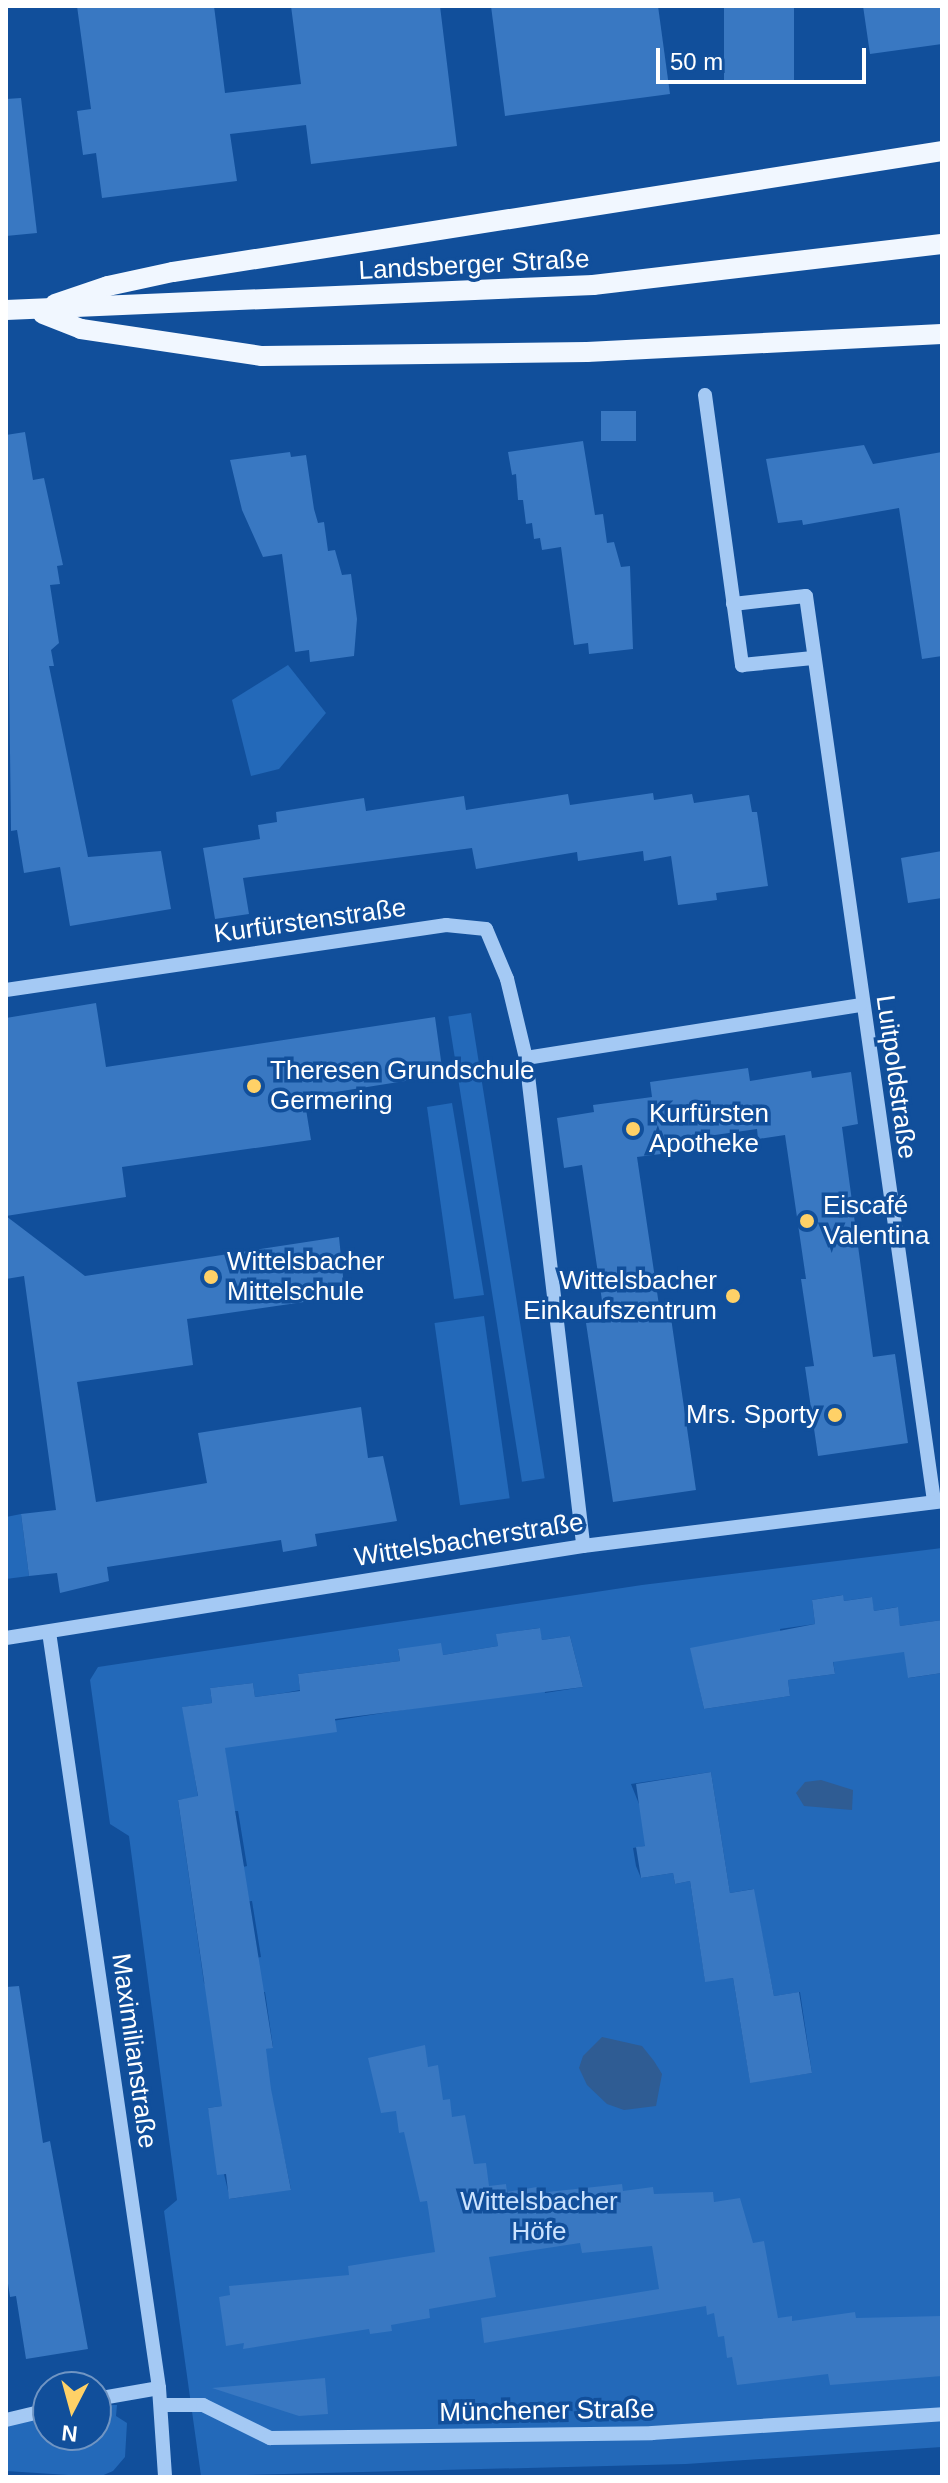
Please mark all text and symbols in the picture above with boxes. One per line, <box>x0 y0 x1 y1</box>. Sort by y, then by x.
scale bar <box>660 32 870 82</box>
text: 50 m <box>670 48 723 75</box>
street label: Landsberger Straße <box>358 243 590 287</box>
street label: Kurfürstenstraße <box>212 892 408 950</box>
street label: Luitpoldstraße <box>869 993 923 1161</box>
place label: Theresen Grundschule Germering <box>270 1055 534 1116</box>
marker: Theresen Grundschule Germering <box>245 1077 263 1095</box>
place label: Kurfürsten Apotheke <box>649 1098 769 1160</box>
marker: Kurfürsten Apotheke <box>624 1120 642 1138</box>
place label: Eiscafé Valentina <box>823 1190 929 1252</box>
marker: Eiscafé Valentina <box>798 1212 816 1230</box>
place label: Wittelsbacher Mittelschule <box>227 1246 384 1308</box>
place label: Wittelsbacher Einkaufszentrum <box>523 1265 717 1326</box>
marker: Wittelsbacher Mittelschule <box>202 1268 220 1286</box>
marker: Wittelsbacher Einkaufszentrum <box>724 1287 742 1305</box>
place label: Mrs. Sporty <box>686 1399 819 1431</box>
marker: Mrs. Sporty <box>826 1406 844 1424</box>
street label: Wittelsbacherstraße <box>352 1507 586 1573</box>
street label: Maximilianstraße <box>105 1952 163 2150</box>
park label: Wittelsbacher Höfe <box>460 2186 618 2248</box>
north arrow <box>32 2371 112 2451</box>
street label: Münchener Straße <box>439 2394 655 2428</box>
text: N <box>60 2420 79 2447</box>

